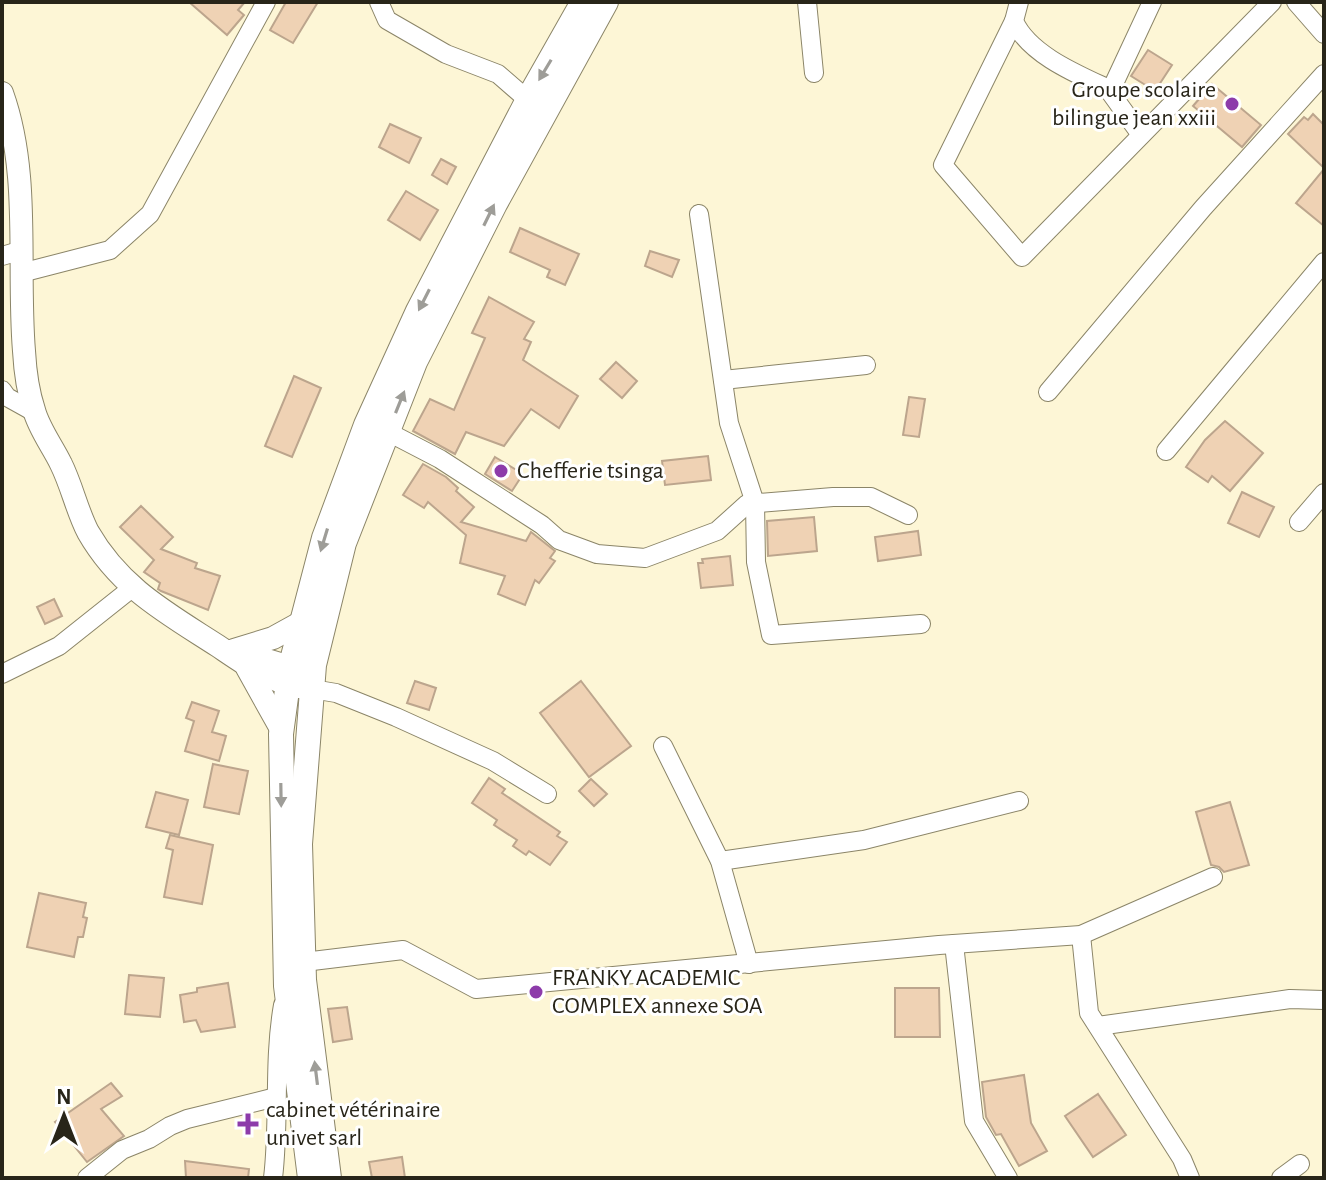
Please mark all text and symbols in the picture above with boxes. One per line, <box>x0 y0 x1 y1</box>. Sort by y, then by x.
one-way arrow <box>538 59 552 81</box>
place label: Groupe scolaire bilingue jean xxiii <box>1052 78 1216 130</box>
marker: Groupe scolaire bilingue jean xxiii <box>1223 95 1241 113</box>
one-way arrow <box>482 203 496 226</box>
one-way arrow <box>417 289 431 311</box>
one-way arrow <box>393 390 406 414</box>
place label: Chefferie tsinga <box>517 459 664 483</box>
marker: Chefferie tsinga <box>492 462 510 480</box>
one-way arrow <box>317 528 330 552</box>
one-way arrow <box>275 783 288 808</box>
place label: FRANKY ACADEMIC COMPLEX annexe SOA <box>552 966 763 1018</box>
marker: FRANKY ACADEMIC COMPLEX annexe SOA <box>527 983 545 1001</box>
one-way arrow <box>309 1060 322 1085</box>
north arrow <box>24 1076 104 1156</box>
text: N <box>56 1086 72 1108</box>
place label: cabinet vétérinaire univet sarl <box>266 1098 440 1150</box>
marker: cabinet vétérinaire univet sarl <box>237 1113 259 1135</box>

